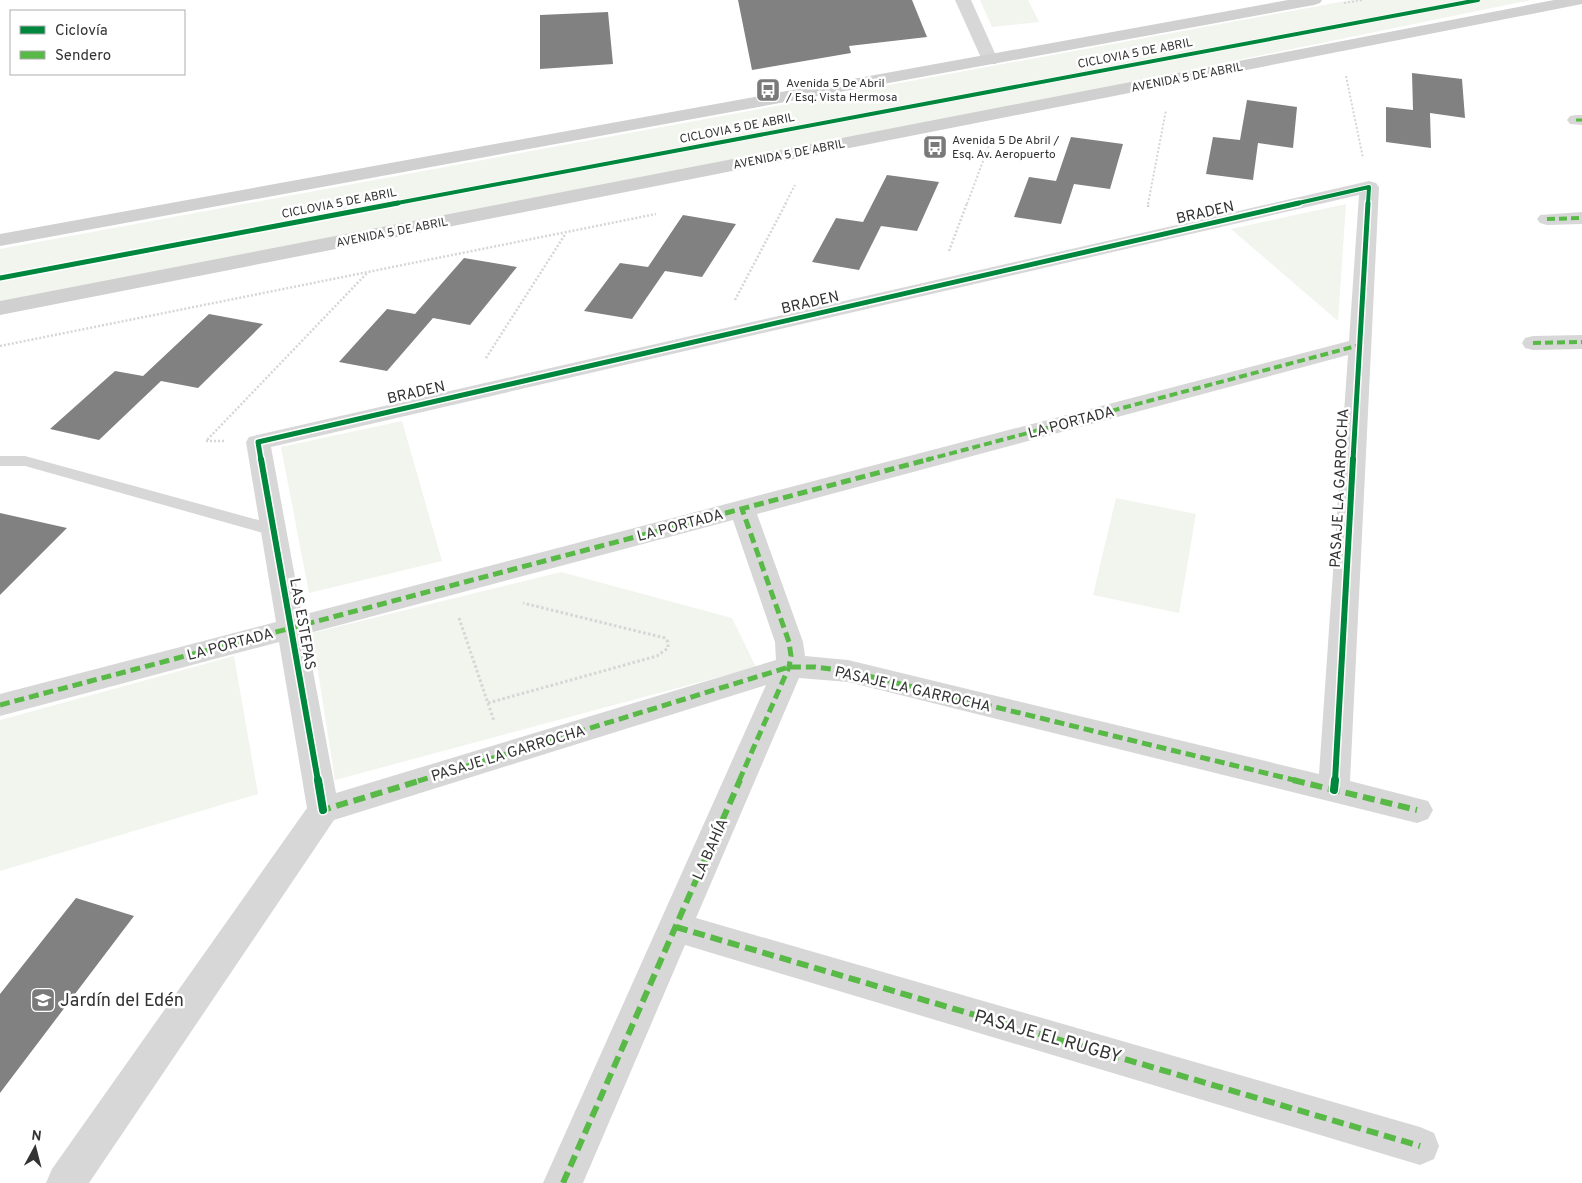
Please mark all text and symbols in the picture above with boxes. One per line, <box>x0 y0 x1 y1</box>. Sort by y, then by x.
legend <box>10 10 185 75</box>
text: Ciclovía <box>55 22 108 41</box>
street label: CICLOVIA 5 DE ABRIL <box>1076 35 1194 73</box>
text: Sendero <box>55 47 111 66</box>
street label: AVENIDA 5 DE ABRIL <box>1130 59 1245 97</box>
place label: Avenida 5 De Abril / Esq. Vista Hermosa <box>785 76 897 106</box>
bus stop icon: Avenida 5 De Abril / Esq. Vista Hermosa <box>755 77 781 103</box>
street label: CICLOVIA 5 DE ABRIL <box>678 110 796 148</box>
place label: Avenida 5 De Abril / Esq. Av. Aeropuerto <box>952 133 1059 163</box>
bus stop icon: Avenida 5 De Abril / Esq. Av. Aeropuerto <box>922 134 948 160</box>
street label: AVENIDA 5 DE ABRIL <box>732 136 847 174</box>
street label: CICLOVIA 5 DE ABRIL <box>280 185 398 223</box>
street label: BRADEN <box>1174 198 1236 229</box>
street label: AVENIDA 5 DE ABRIL <box>335 214 450 252</box>
street label: BRADEN <box>779 288 841 319</box>
street label: BRADEN <box>385 378 447 409</box>
street label: LA PORTADA <box>1026 403 1117 444</box>
street label: PASAJE LA GARROCHA <box>1327 408 1354 568</box>
street label: LA PORTADA <box>635 506 726 547</box>
street label: LAS ESTEPAS <box>284 577 319 672</box>
street label: LA PORTADA <box>185 625 276 666</box>
street label: PASAJE LA GARROCHA <box>833 663 993 718</box>
street label: PASAJE LA GARROCHA <box>429 722 588 787</box>
street label: LA BAHÍA <box>688 815 733 883</box>
school or university icon: Jardín del Edén <box>30 987 56 1013</box>
place label: Jardín del Edén <box>60 990 184 1013</box>
street label: PASAJE EL RUGBY <box>971 1005 1124 1069</box>
north arrow <box>10 1123 60 1173</box>
text: N <box>30 1128 42 1146</box>

